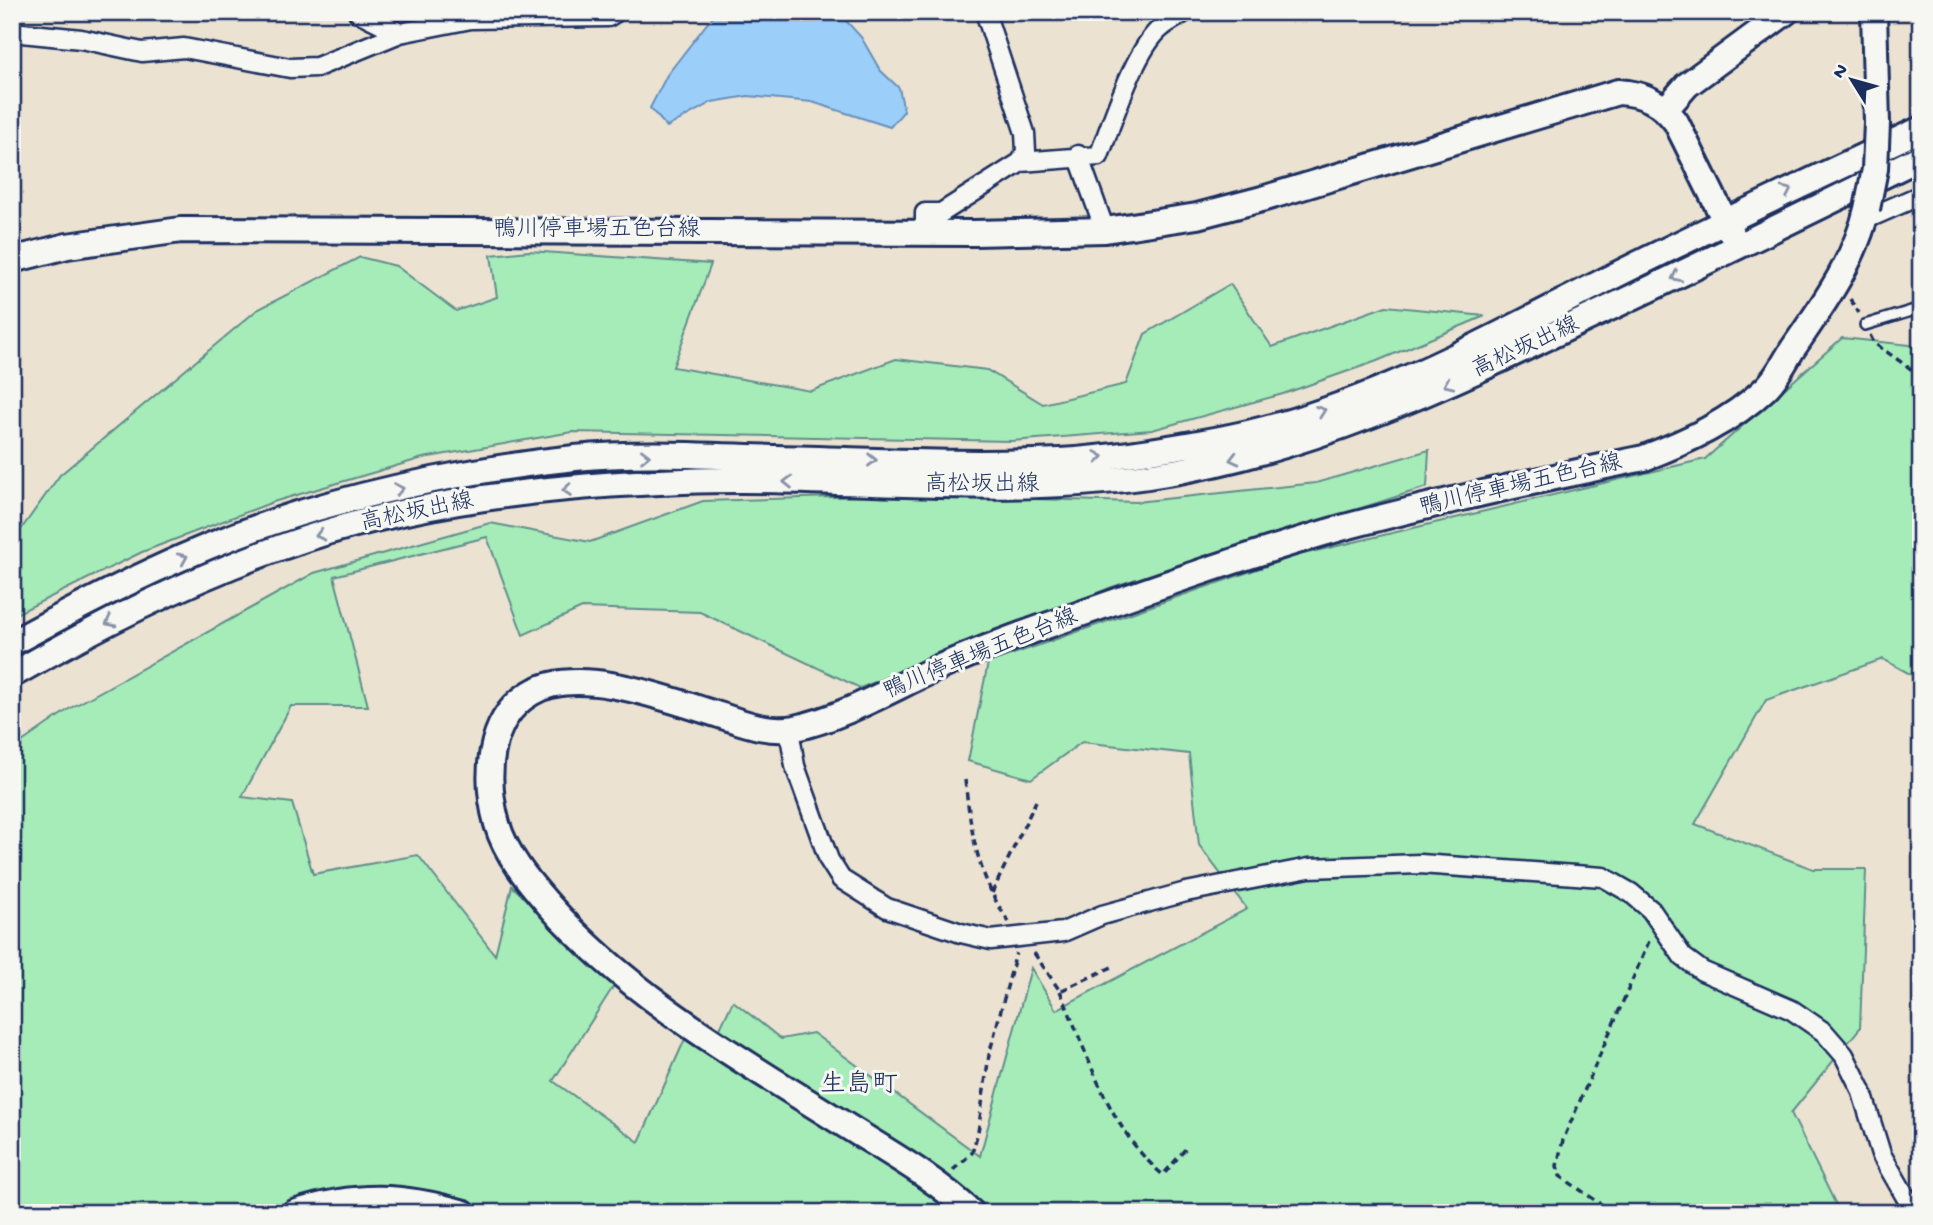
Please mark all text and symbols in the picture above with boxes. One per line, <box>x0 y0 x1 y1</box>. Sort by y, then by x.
north arrow <box>1818 46 1888 116</box>
text: N <box>1828 60 1854 84</box>
one-way arrow <box>1779 186 1792 200</box>
street label: 鴨川停車場五色台線 <box>494 216 701 244</box>
one-way arrow <box>1671 268 1683 282</box>
street label: 高松坂出線 <box>1468 311 1584 385</box>
one-way arrow <box>1443 376 1455 390</box>
one-way arrow <box>1315 405 1327 419</box>
one-way arrow <box>640 448 650 464</box>
street label: 鴨川停車場五色台線 <box>1417 449 1625 522</box>
one-way arrow <box>1094 450 1105 465</box>
one-way arrow <box>1228 451 1240 465</box>
one-way arrow <box>867 452 878 468</box>
street label: 高松坂出線 <box>925 471 1040 499</box>
one-way arrow <box>782 474 793 490</box>
one-way arrow <box>393 482 405 497</box>
one-way arrow <box>562 482 573 497</box>
street label: 高松坂出線 <box>358 487 476 538</box>
one-way arrow <box>314 527 326 541</box>
one-way arrow <box>176 552 188 566</box>
street label: 鴨川停車場五色台線 <box>880 603 1082 706</box>
one-way arrow <box>105 614 117 628</box>
district label: 生島町 <box>820 1069 898 1102</box>

